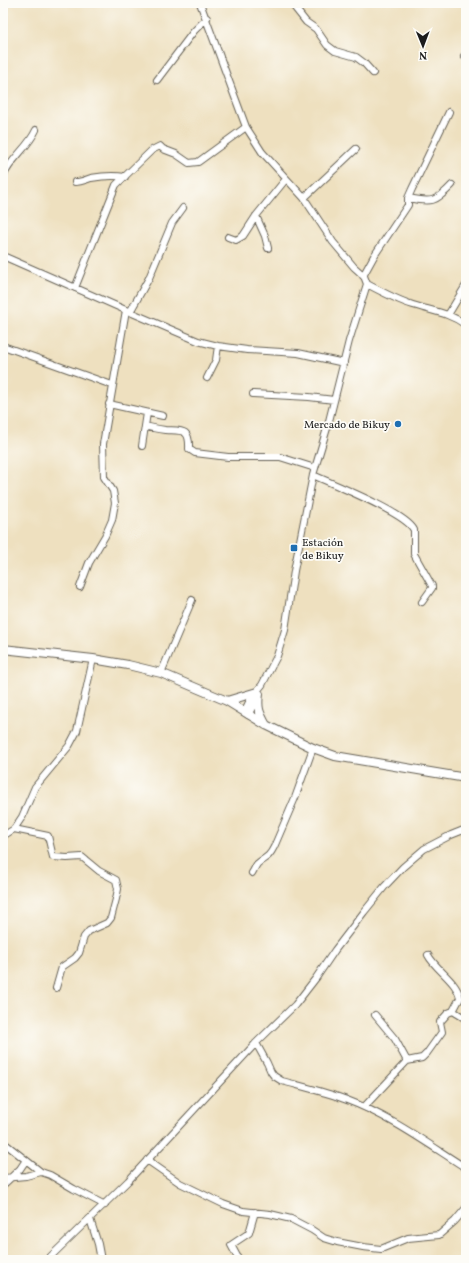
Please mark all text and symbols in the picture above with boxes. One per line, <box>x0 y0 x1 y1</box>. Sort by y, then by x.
north arrow <box>403 26 443 66</box>
text: N <box>419 47 427 62</box>
place label: Mercado de Bikuy <box>304 418 390 433</box>
marker: Mercado de Bikuy <box>393 419 403 429</box>
place label: Estación de Bikuy <box>302 536 344 564</box>
marker: Estación de Bikuy <box>289 543 299 553</box>

